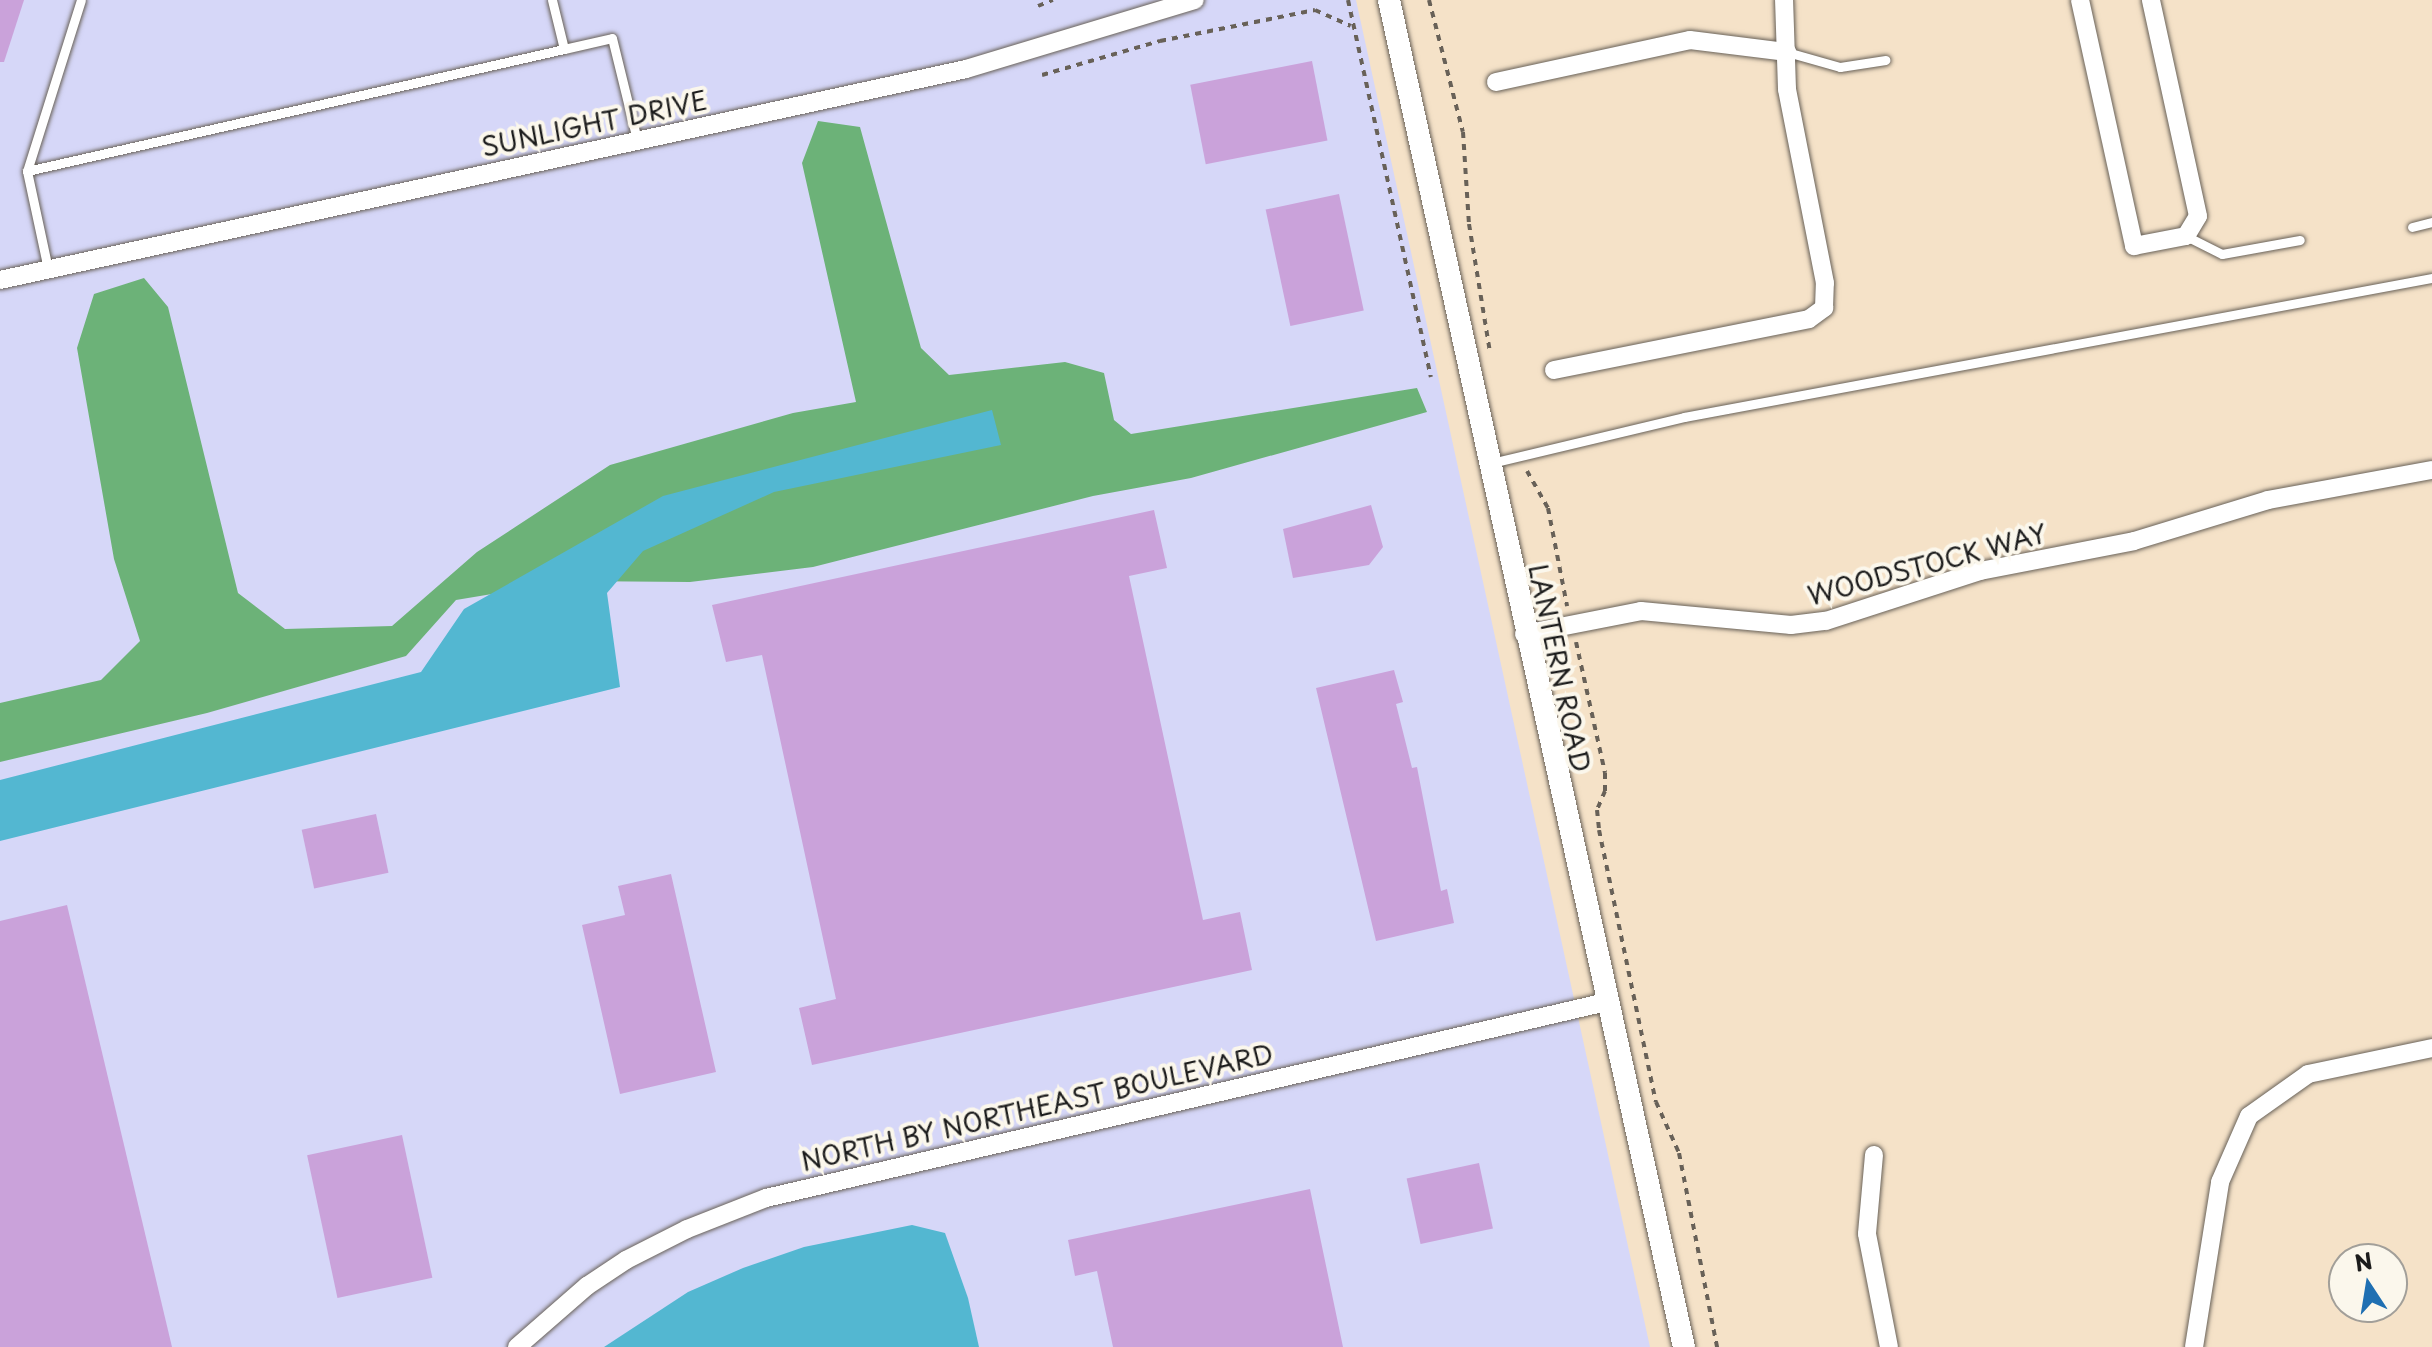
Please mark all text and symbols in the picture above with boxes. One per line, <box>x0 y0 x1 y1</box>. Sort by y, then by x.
street label: SUNLIGHT DRIVE <box>479 84 709 162</box>
street label: WOODSTOCK WAY <box>1802 517 2052 611</box>
street label: LANTERN ROAD <box>1522 560 1598 776</box>
street label: NORTH BY NORTHEAST BOULEVARD <box>798 1037 1276 1177</box>
north arrow <box>2328 1243 2408 1323</box>
text: N <box>2351 1243 2375 1279</box>

